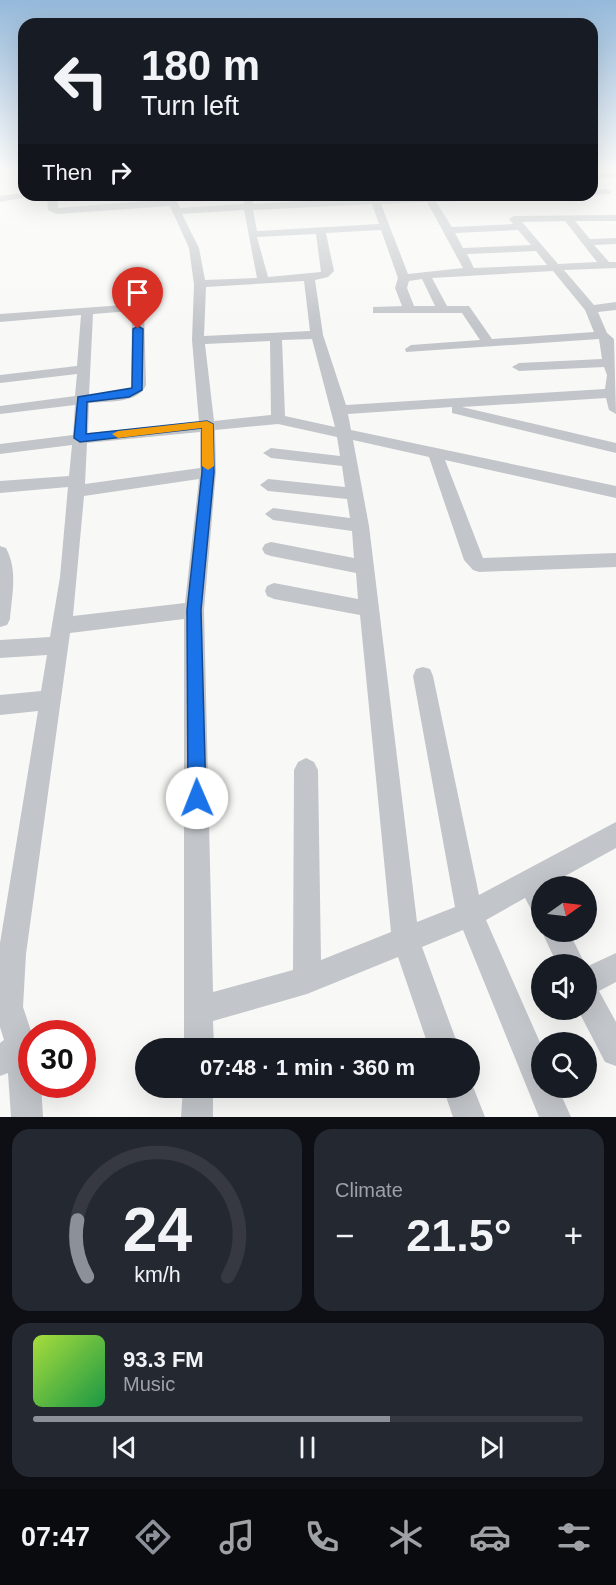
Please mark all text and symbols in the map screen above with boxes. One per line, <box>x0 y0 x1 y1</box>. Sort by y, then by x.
icon: left <box>42 42 120 120</box>
text: 180 m <box>141 42 260 89</box>
text: Turn left <box>141 91 239 121</box>
icon: right <box>104 156 137 189</box>
text: Then <box>42 160 92 185</box>
pin <box>112 267 163 329</box>
icon: arrive <box>121 276 154 309</box>
position arrow <box>165 766 229 830</box>
north arrow <box>531 876 597 942</box>
map controls <box>531 876 597 1098</box>
button: sound <box>531 954 597 1020</box>
speed limit sign: 30 <box>18 1020 96 1098</box>
button: search <box>531 1032 597 1098</box>
text: 07:48 · 1 min · 360 m <box>200 1055 415 1080</box>
text: Climate <box>335 1179 403 1201</box>
text: 24 <box>122 1195 192 1264</box>
text: 21.5° <box>406 1210 512 1261</box>
text: − <box>335 1217 354 1254</box>
text: + <box>564 1217 583 1254</box>
text: km/h <box>134 1263 180 1287</box>
text: 93.3 FM <box>123 1347 204 1372</box>
text: Music <box>123 1373 175 1395</box>
icon: previous <box>108 1431 141 1464</box>
icon: pause <box>291 1431 324 1464</box>
icon: next <box>475 1431 508 1464</box>
icon: directions <box>132 1516 174 1558</box>
icon: music <box>216 1516 258 1558</box>
icon: phone <box>301 1516 343 1558</box>
icon: climate <box>385 1516 427 1558</box>
icon: car <box>469 1516 511 1558</box>
icon: filters <box>553 1516 595 1558</box>
text: 07:47 <box>21 1522 90 1552</box>

